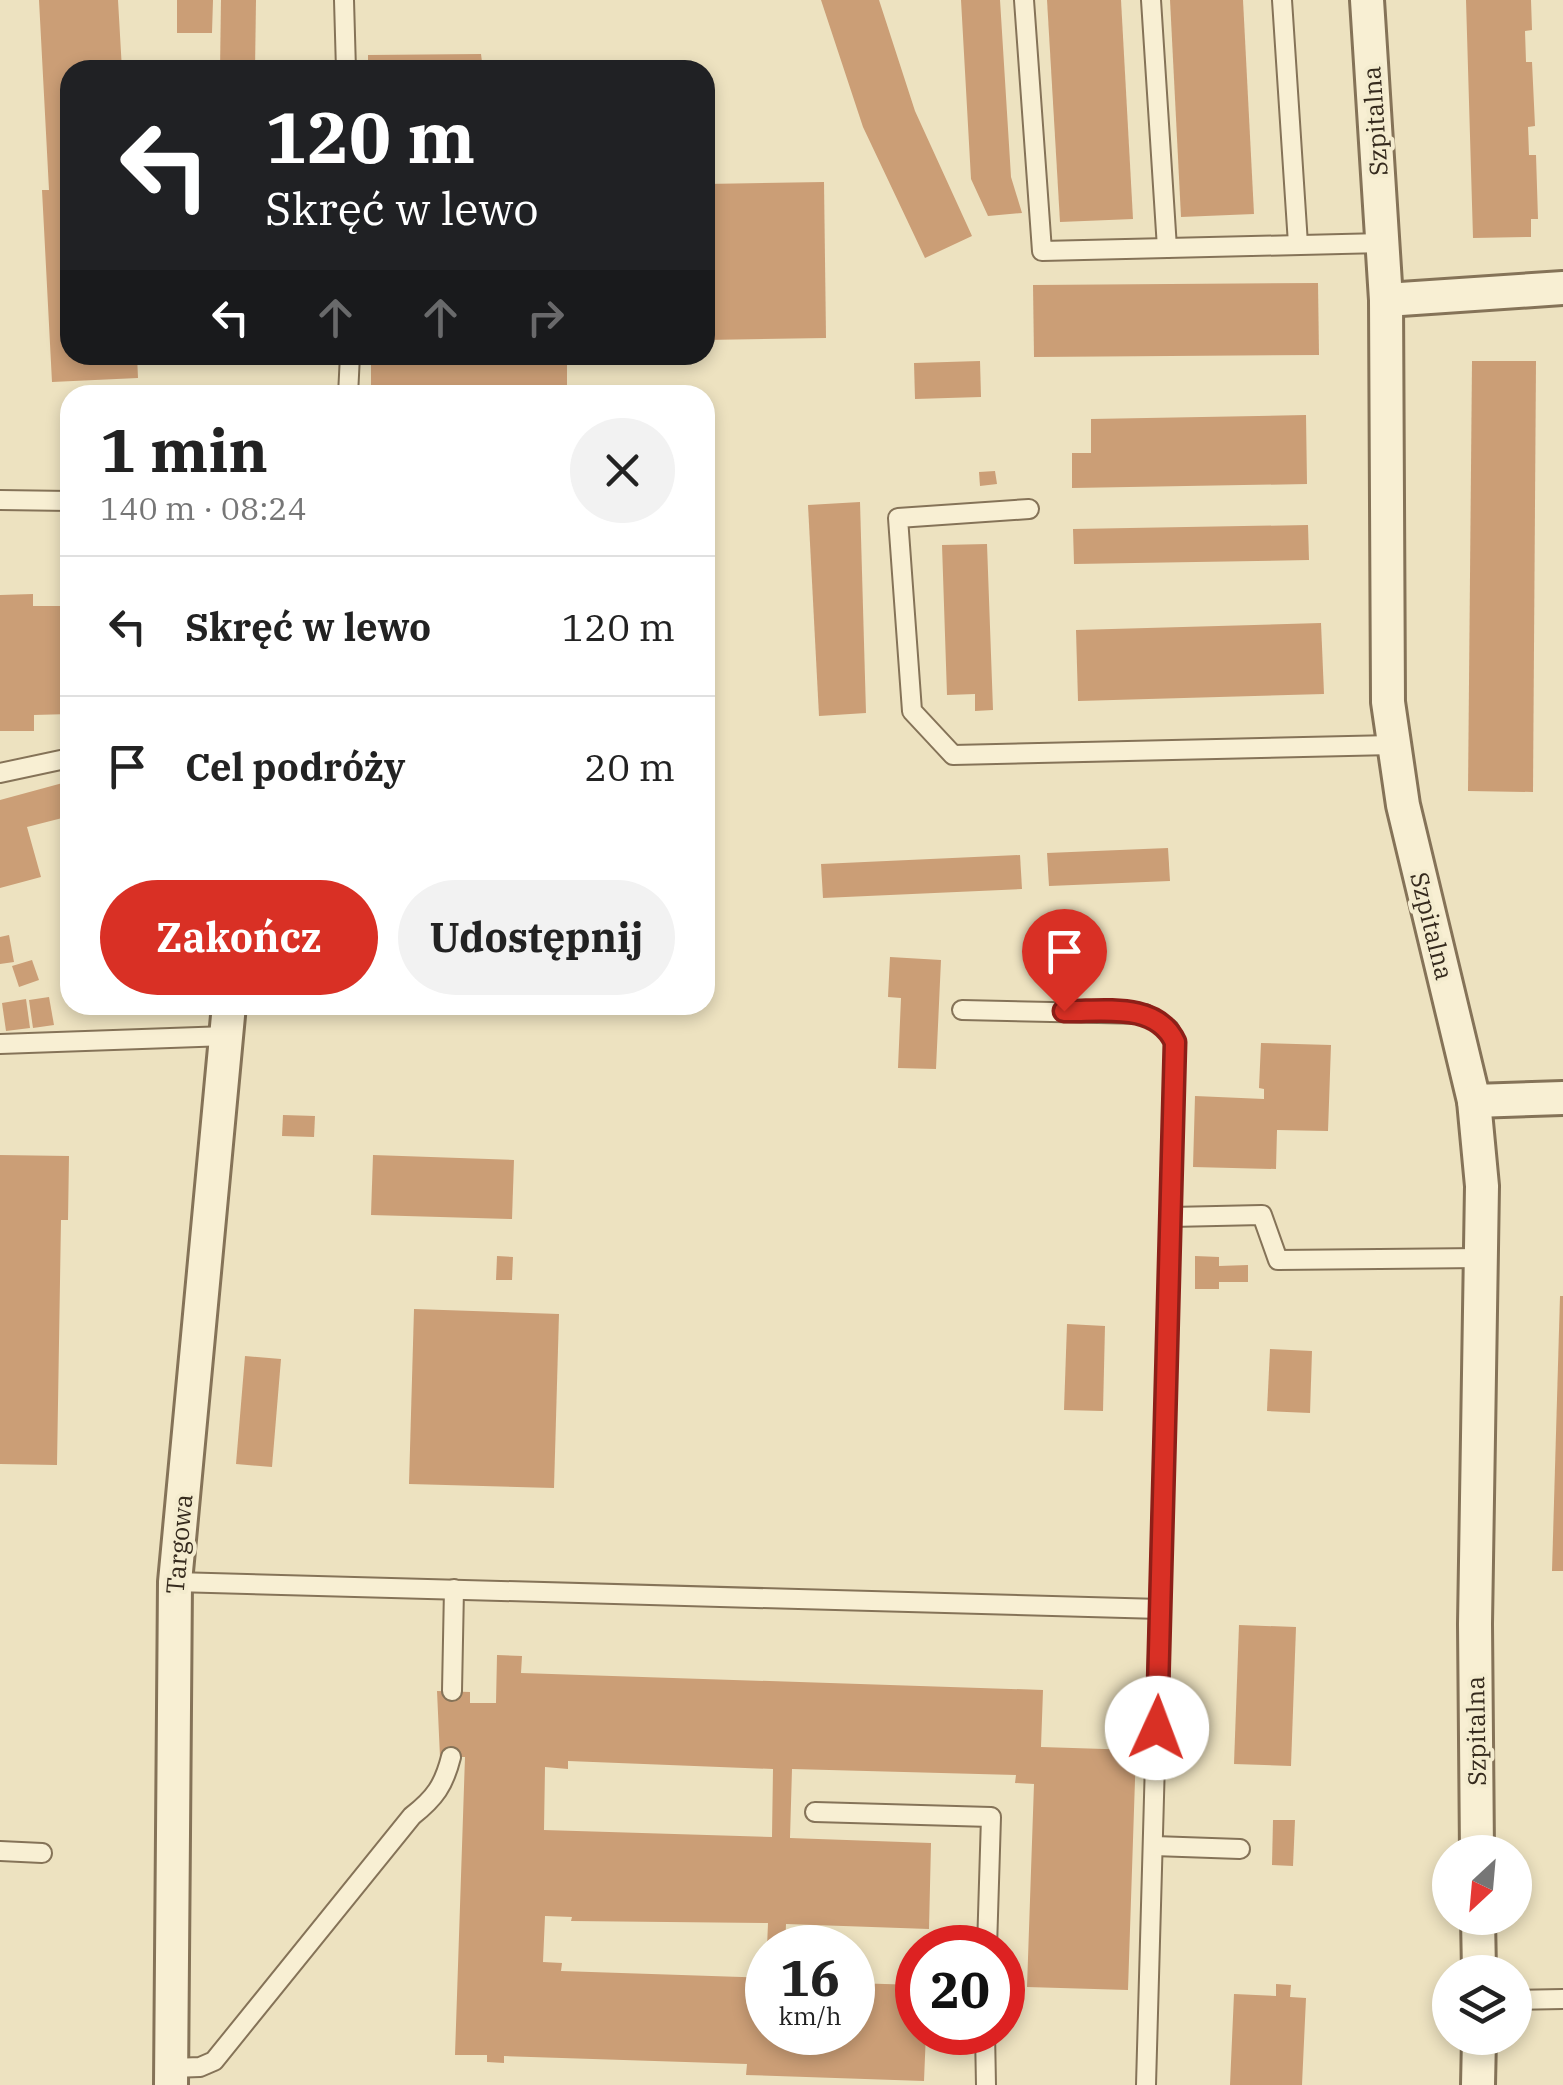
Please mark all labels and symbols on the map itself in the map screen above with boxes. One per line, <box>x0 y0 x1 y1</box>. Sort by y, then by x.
street label: Szpitalna <box>1354 65 1395 177</box>
street label: Szpitalna <box>1403 869 1462 983</box>
pin <box>1022 909 1107 1012</box>
street label: Targowa <box>158 1493 199 1595</box>
position arrow <box>1105 1676 1209 1780</box>
street label: Szpitalna <box>1458 1676 1493 1786</box>
north arrow <box>1432 1835 1532 1935</box>
speed limit sign: 20 <box>895 1925 1025 2055</box>

